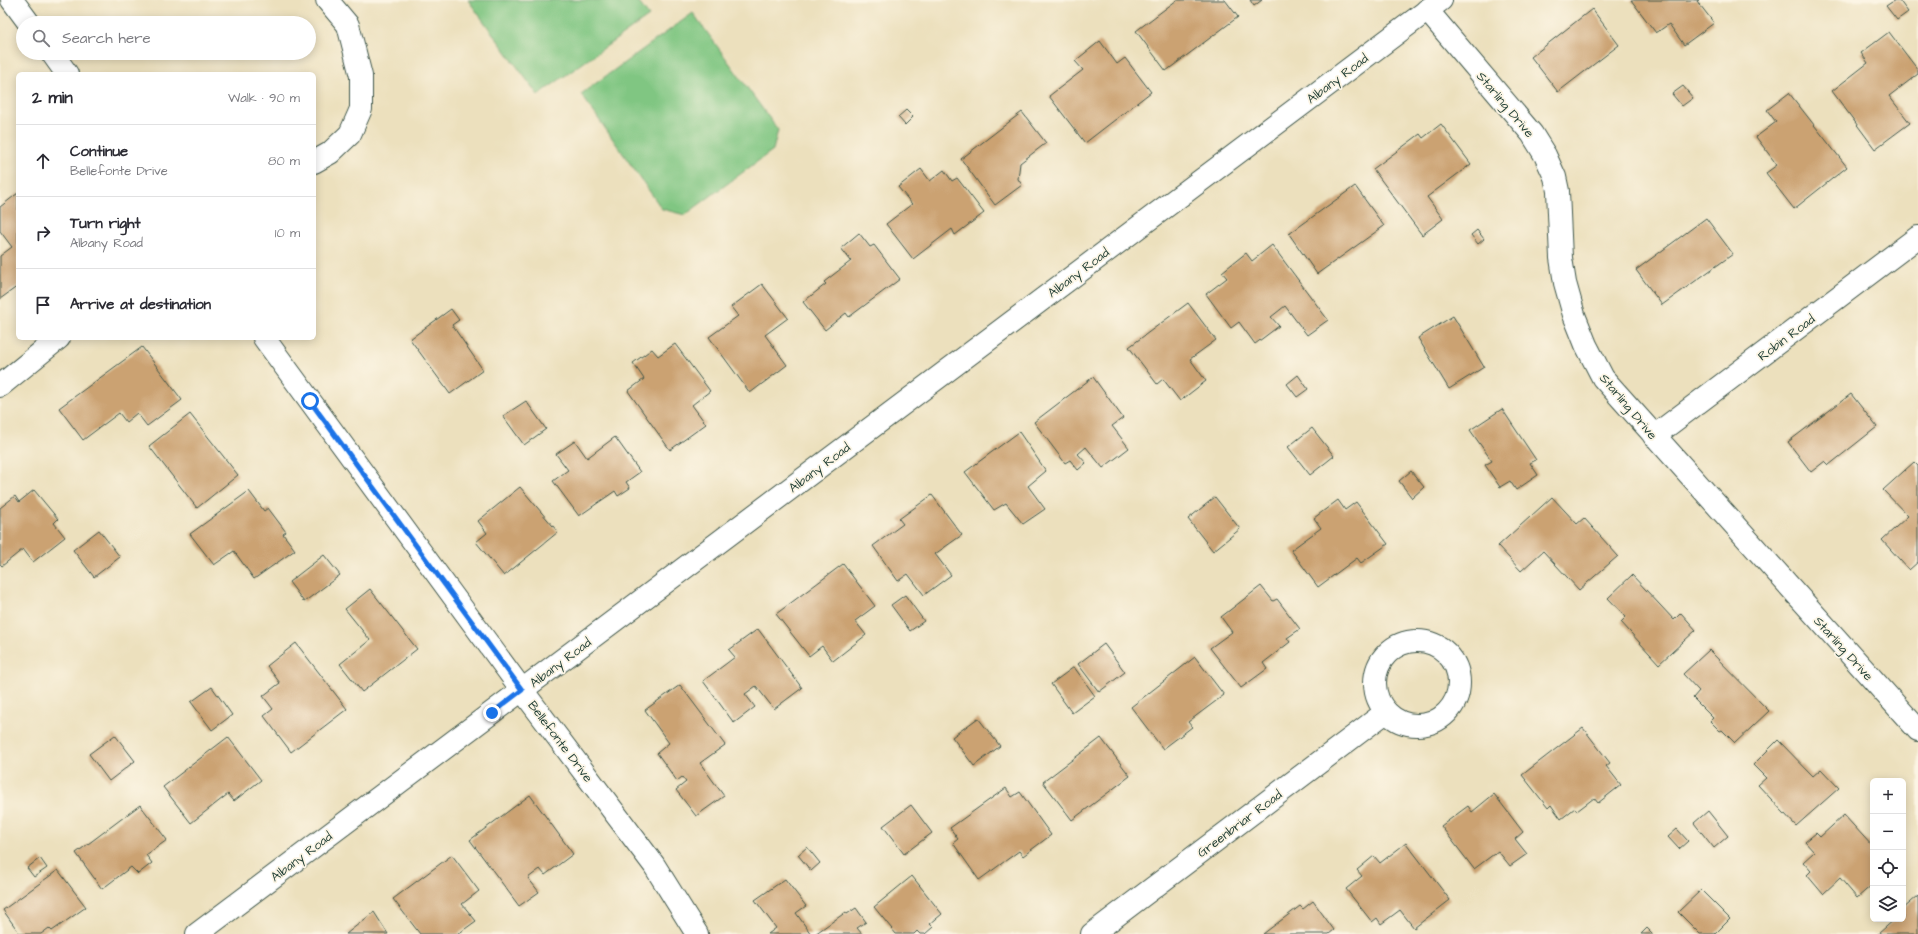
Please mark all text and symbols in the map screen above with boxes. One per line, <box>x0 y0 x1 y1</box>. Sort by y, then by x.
search box <box>16 16 316 60</box>
icon: search <box>30 27 52 49</box>
text: Search here <box>62 28 151 49</box>
street label: Albany Road <box>1303 49 1373 109</box>
street label: Starling Drive <box>1471 68 1538 142</box>
text: 2 min <box>32 86 73 110</box>
text: Walk · 90 m <box>228 89 300 107</box>
text: Continue <box>70 141 128 162</box>
icon: ahead <box>32 150 54 172</box>
text: 80 m <box>268 152 300 170</box>
text: Bellefonte Drive <box>70 162 168 180</box>
text: Turn right <box>70 213 141 234</box>
icon: right <box>32 222 54 244</box>
text: 10 m <box>275 224 300 242</box>
text: Albany Road <box>70 234 143 252</box>
street label: Albany Road <box>1044 243 1114 303</box>
icon: arrive <box>32 294 54 316</box>
text: Arrive at destination <box>70 294 211 315</box>
street label: Robin Road <box>1754 310 1819 365</box>
street label: Starling Drive <box>1594 370 1661 444</box>
route start <box>301 392 319 410</box>
street label: Albany Road <box>785 438 855 498</box>
street label: Starling Drive <box>1809 612 1877 686</box>
street label: Albany Road <box>526 633 596 693</box>
street label: Bellefonte Drive <box>524 697 597 786</box>
route end <box>483 704 501 722</box>
map controls <box>1870 778 1906 922</box>
button: + <box>1870 778 1906 814</box>
street label: Greenbriar Road <box>1193 786 1286 862</box>
button: − <box>1870 814 1906 850</box>
street label: Albany Road <box>267 827 337 887</box>
button: locate <box>1870 850 1906 886</box>
button: layers <box>1870 886 1906 922</box>

